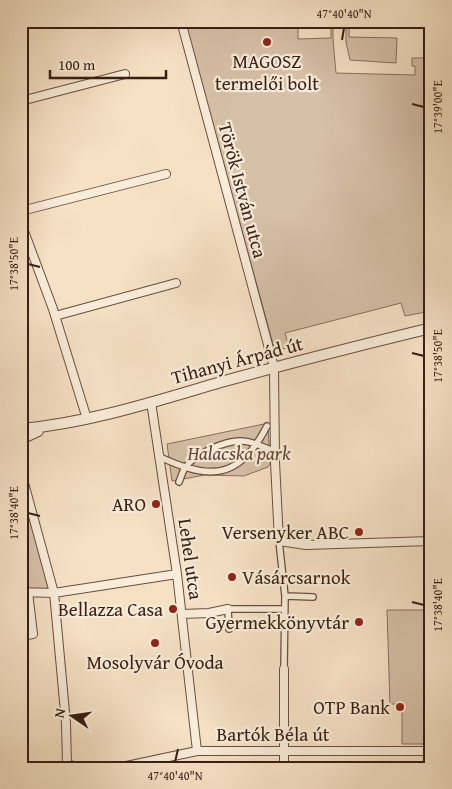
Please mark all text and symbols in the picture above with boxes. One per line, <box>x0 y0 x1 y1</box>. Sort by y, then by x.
text: 47°40'40"N <box>316 5 372 22</box>
marker: MAGOSZ termelői bolt <box>261 36 273 48</box>
place label: MAGOSZ termelői bolt <box>215 47 319 97</box>
scale bar <box>50 48 166 80</box>
text: 100 m <box>58 54 96 75</box>
text: 17°39'00"E <box>429 80 446 134</box>
street label: Török István utca <box>211 119 275 261</box>
text: 17°38'50"E <box>5 237 22 291</box>
street label: Tihanyi Árpád út <box>168 329 306 391</box>
text: 17°38'50"E <box>429 329 446 383</box>
park label: Halacska park <box>186 439 291 467</box>
text: 17°38'40"E <box>5 486 22 540</box>
place label: ARO <box>112 490 146 518</box>
marker: ARO <box>150 498 162 510</box>
street label: Lehel utca <box>171 517 211 601</box>
place label: Versenyker ABC <box>222 518 349 546</box>
marker: Versenyker ABC <box>353 526 365 538</box>
place label: Vásárcsarnok <box>242 563 351 591</box>
marker: Vásárcsarnok <box>226 571 238 583</box>
text: 17°38'40"E <box>429 578 446 632</box>
place label: Bellazza Casa <box>58 595 163 623</box>
marker: Bellazza Casa <box>167 603 179 615</box>
place label: Gyermekkönyvtár <box>205 608 349 636</box>
marker: Gyermekkönyvtár <box>353 616 365 628</box>
marker: Mosolyvár Óvoda <box>149 637 161 649</box>
place label: Mosolyvár Óvoda <box>86 648 224 676</box>
north arrow <box>48 692 98 742</box>
place label: OTP Bank <box>313 693 390 721</box>
marker: OTP Bank <box>394 701 406 713</box>
text: N <box>49 706 70 720</box>
street label: Bartók Béla út <box>217 720 330 748</box>
text: 47°40'40"N <box>147 767 203 784</box>

